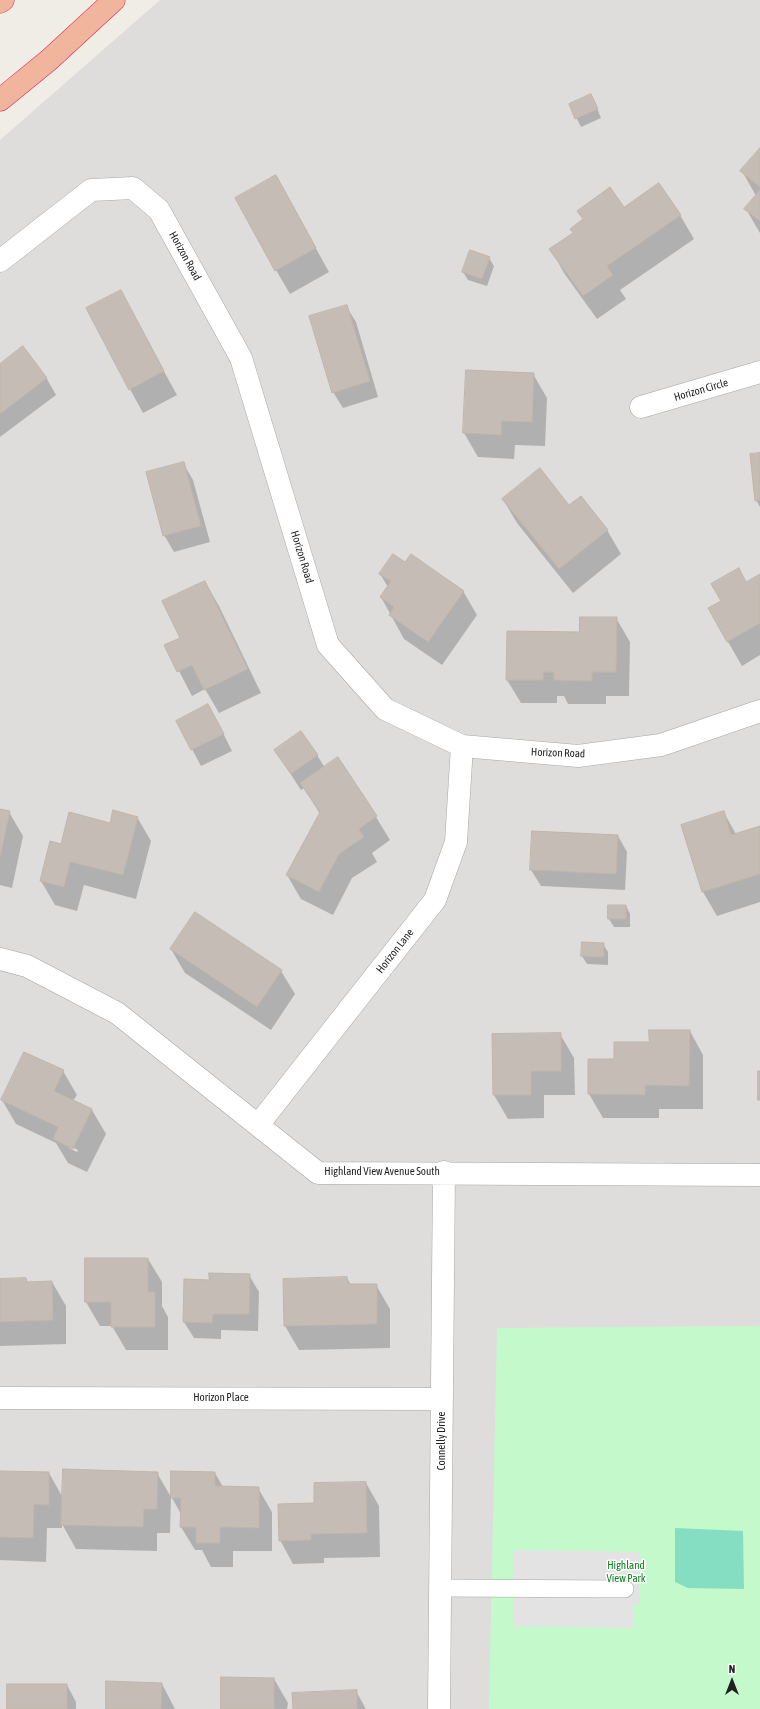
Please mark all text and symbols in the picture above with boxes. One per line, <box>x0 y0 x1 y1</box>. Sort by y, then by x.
street label: Horizon Road <box>166 229 204 283</box>
street label: Horizon Circle <box>672 376 730 404</box>
street label: Horizon Road <box>288 529 316 585</box>
street label: Horizon Road <box>531 745 585 761</box>
street label: Horizon Lane <box>374 926 416 976</box>
street label: Highland View Avenue South <box>324 1165 440 1179</box>
street label: Horizon Place <box>193 1391 249 1405</box>
street label: Connelly Drive <box>435 1412 449 1470</box>
park label: Highland View Park <box>606 1559 646 1585</box>
north arrow <box>712 1661 752 1701</box>
text: N <box>729 1663 735 1675</box>

